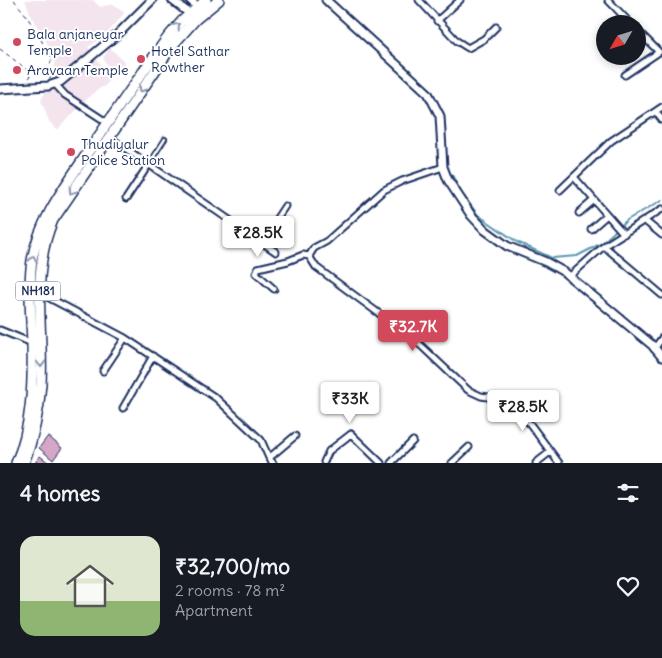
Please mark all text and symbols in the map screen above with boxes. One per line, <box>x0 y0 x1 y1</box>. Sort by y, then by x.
north arrow <box>596 15 646 65</box>
map controls <box>596 15 646 65</box>
one-way arrow <box>171 23 180 32</box>
place label: Bala anjaneyar Temple <box>27 25 123 59</box>
marker: Bala anjaneyar Temple <box>11 36 23 48</box>
place label: Hotel Sathar Rowther <box>151 42 230 76</box>
marker: Hotel Sathar Rowther <box>135 53 147 65</box>
place label: Aravaan Temple <box>27 61 128 79</box>
marker: Aravaan Temple <box>11 64 23 76</box>
one-way arrow <box>139 83 148 93</box>
place label: Thudiyalur Police Station <box>81 135 165 169</box>
marker: Thudiyalur Police Station <box>65 146 77 158</box>
one-way arrow <box>69 186 78 195</box>
pin: ₹28.5K <box>217 216 299 258</box>
text: ₹28.5K <box>233 222 283 242</box>
one-way arrow <box>28 255 38 264</box>
road number: NH181 <box>15 282 60 300</box>
pin: ₹32.7K <box>372 310 454 352</box>
text: ₹32.7K <box>389 316 437 336</box>
one-way arrow <box>35 360 46 368</box>
pin: ₹33K <box>320 382 380 424</box>
text: ₹33K <box>331 388 369 408</box>
pin: ₹28.5K <box>482 390 564 432</box>
text: ₹28.5K <box>498 396 548 416</box>
icon: filters <box>614 479 642 507</box>
text: 4 homes <box>20 480 100 507</box>
text: ₹32,700/mo <box>175 553 290 580</box>
icon: home <box>60 556 120 616</box>
icon: heart <box>614 572 642 600</box>
text: 2 rooms · 78 m² <box>175 580 285 600</box>
text: Apartment <box>175 600 253 620</box>

